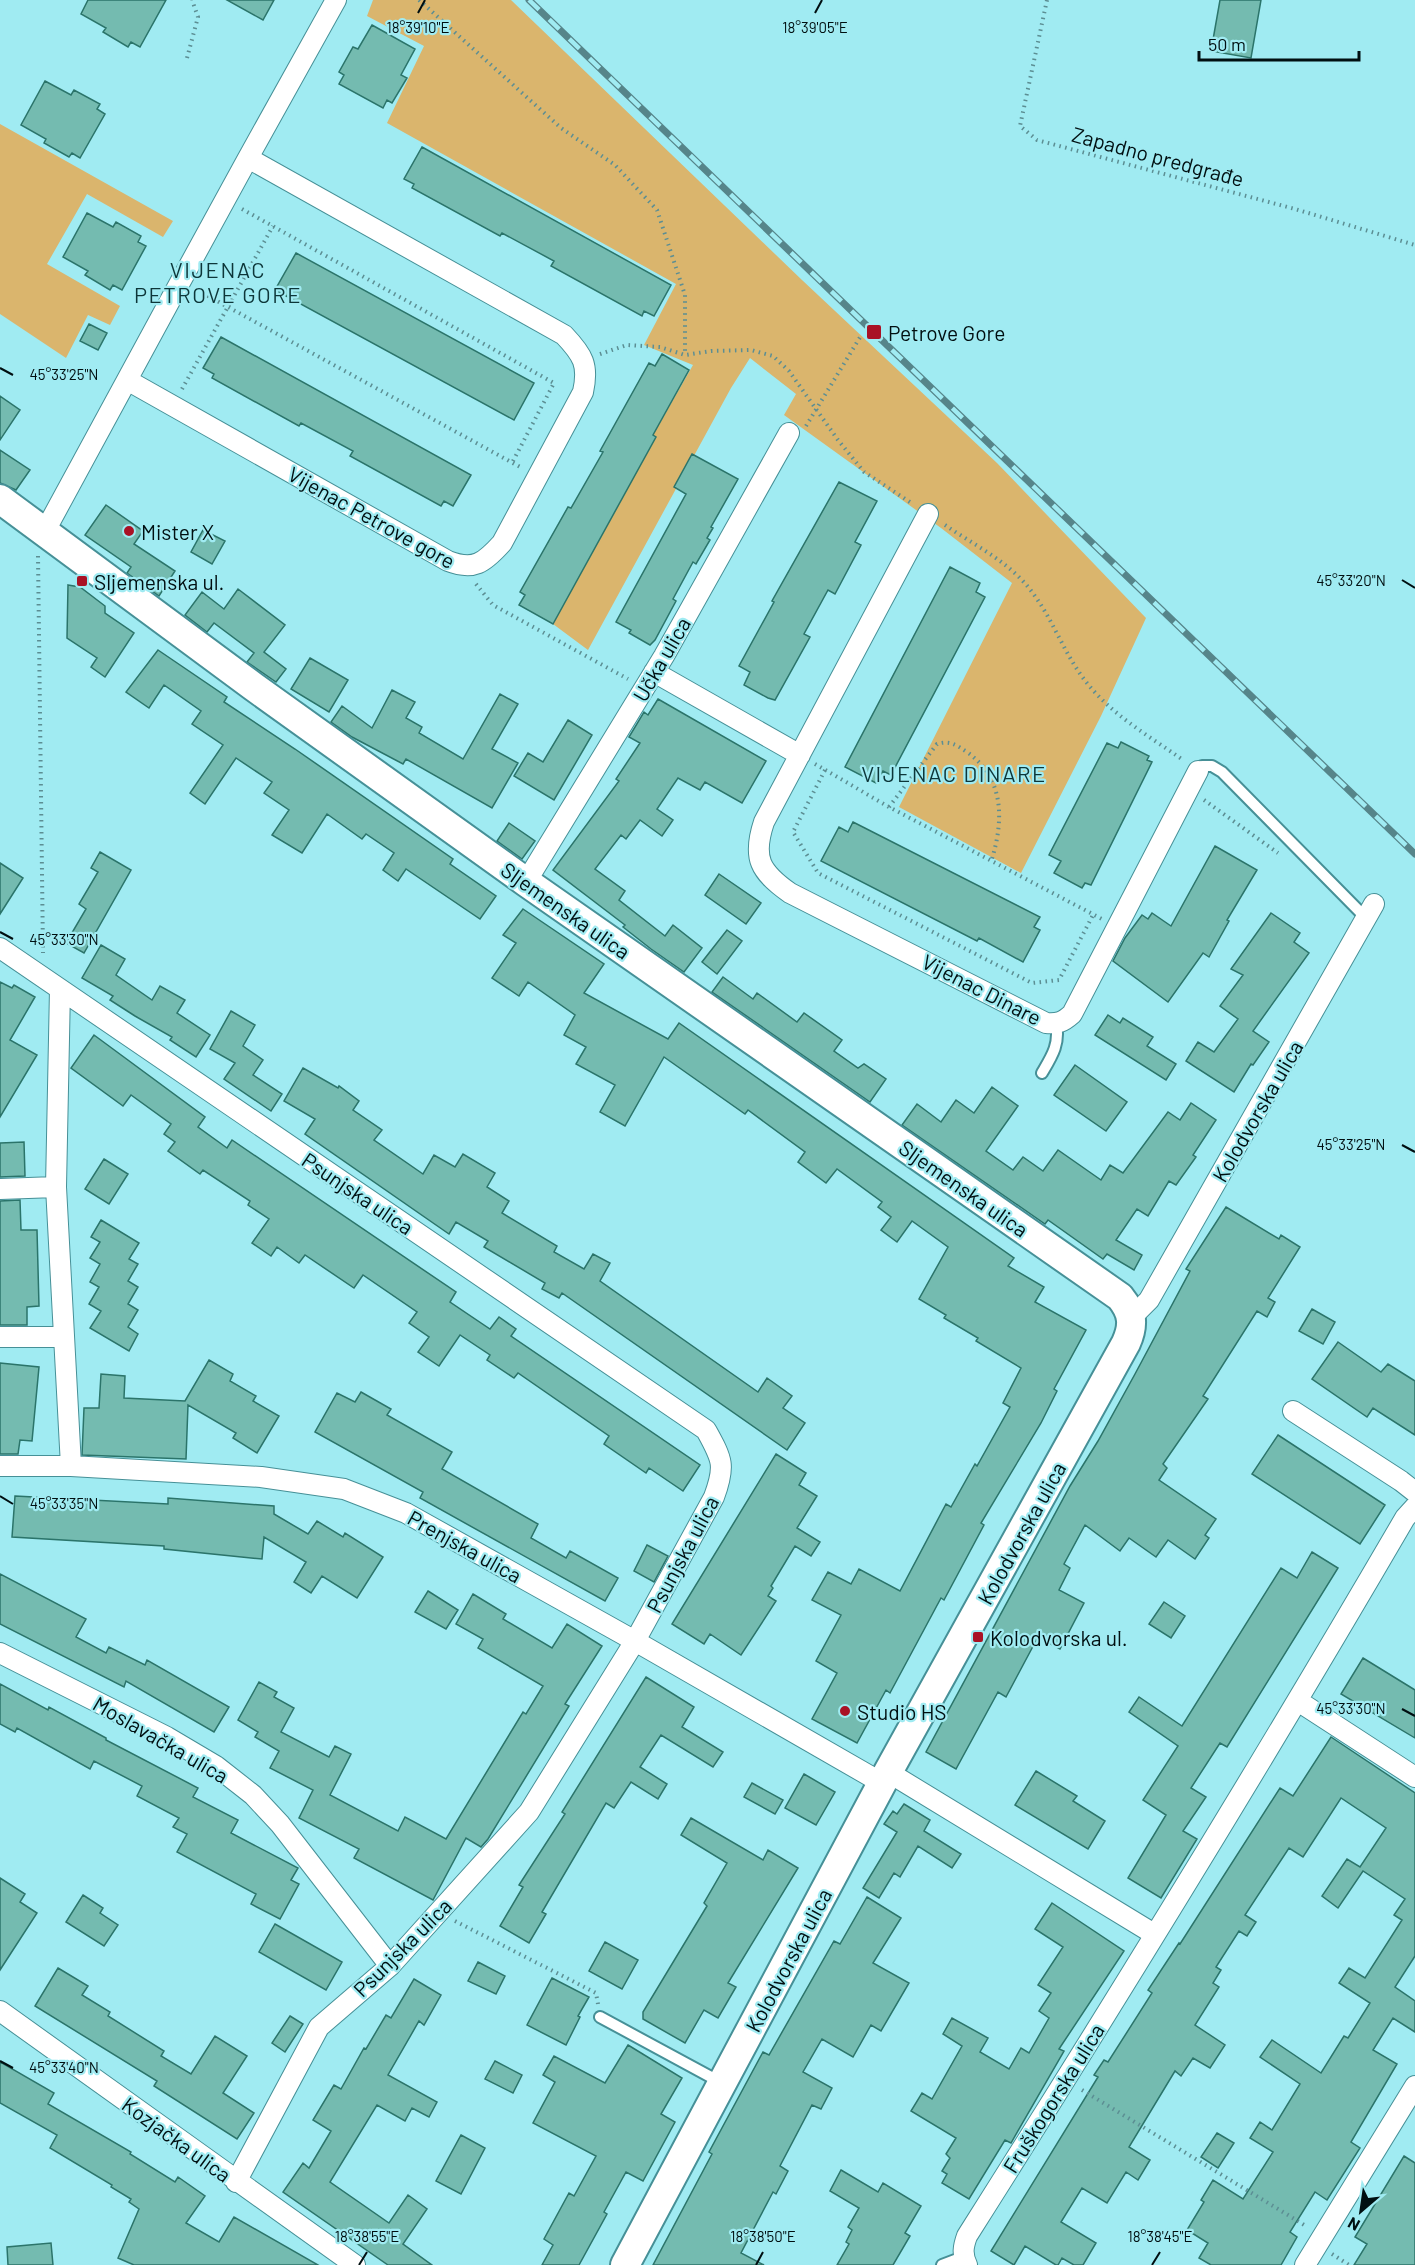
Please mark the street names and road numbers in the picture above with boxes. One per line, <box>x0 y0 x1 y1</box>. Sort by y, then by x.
street label: Zapadno predgrađe <box>1069 121 1247 191</box>
street label: Vijenac Petrove gore <box>284 461 460 573</box>
street label: Učka ulica <box>627 613 695 705</box>
street label: Sljemenska ulica <box>497 856 635 964</box>
street label: Vijenac Dinare <box>918 948 1046 1030</box>
street label: Kolodvorska ulica <box>1206 1036 1308 1186</box>
street label: Sljemenska ulica <box>895 1134 1033 1242</box>
street label: Psunjska ulica <box>298 1147 418 1239</box>
street label: Kolodvorska ulica <box>972 1457 1070 1609</box>
street label: Psunjska ulica <box>641 1491 723 1617</box>
street label: Prenjska ulica <box>404 1505 526 1587</box>
street label: Moslavačka ulica <box>89 1690 233 1788</box>
street label: Kolodvorska ulica <box>740 1884 836 2036</box>
street label: Psunjska ulica <box>348 1893 456 2001</box>
street label: Fruškogorska ulica <box>997 2019 1109 2177</box>
street label: Kozjačka ulica <box>118 2091 236 2187</box>

